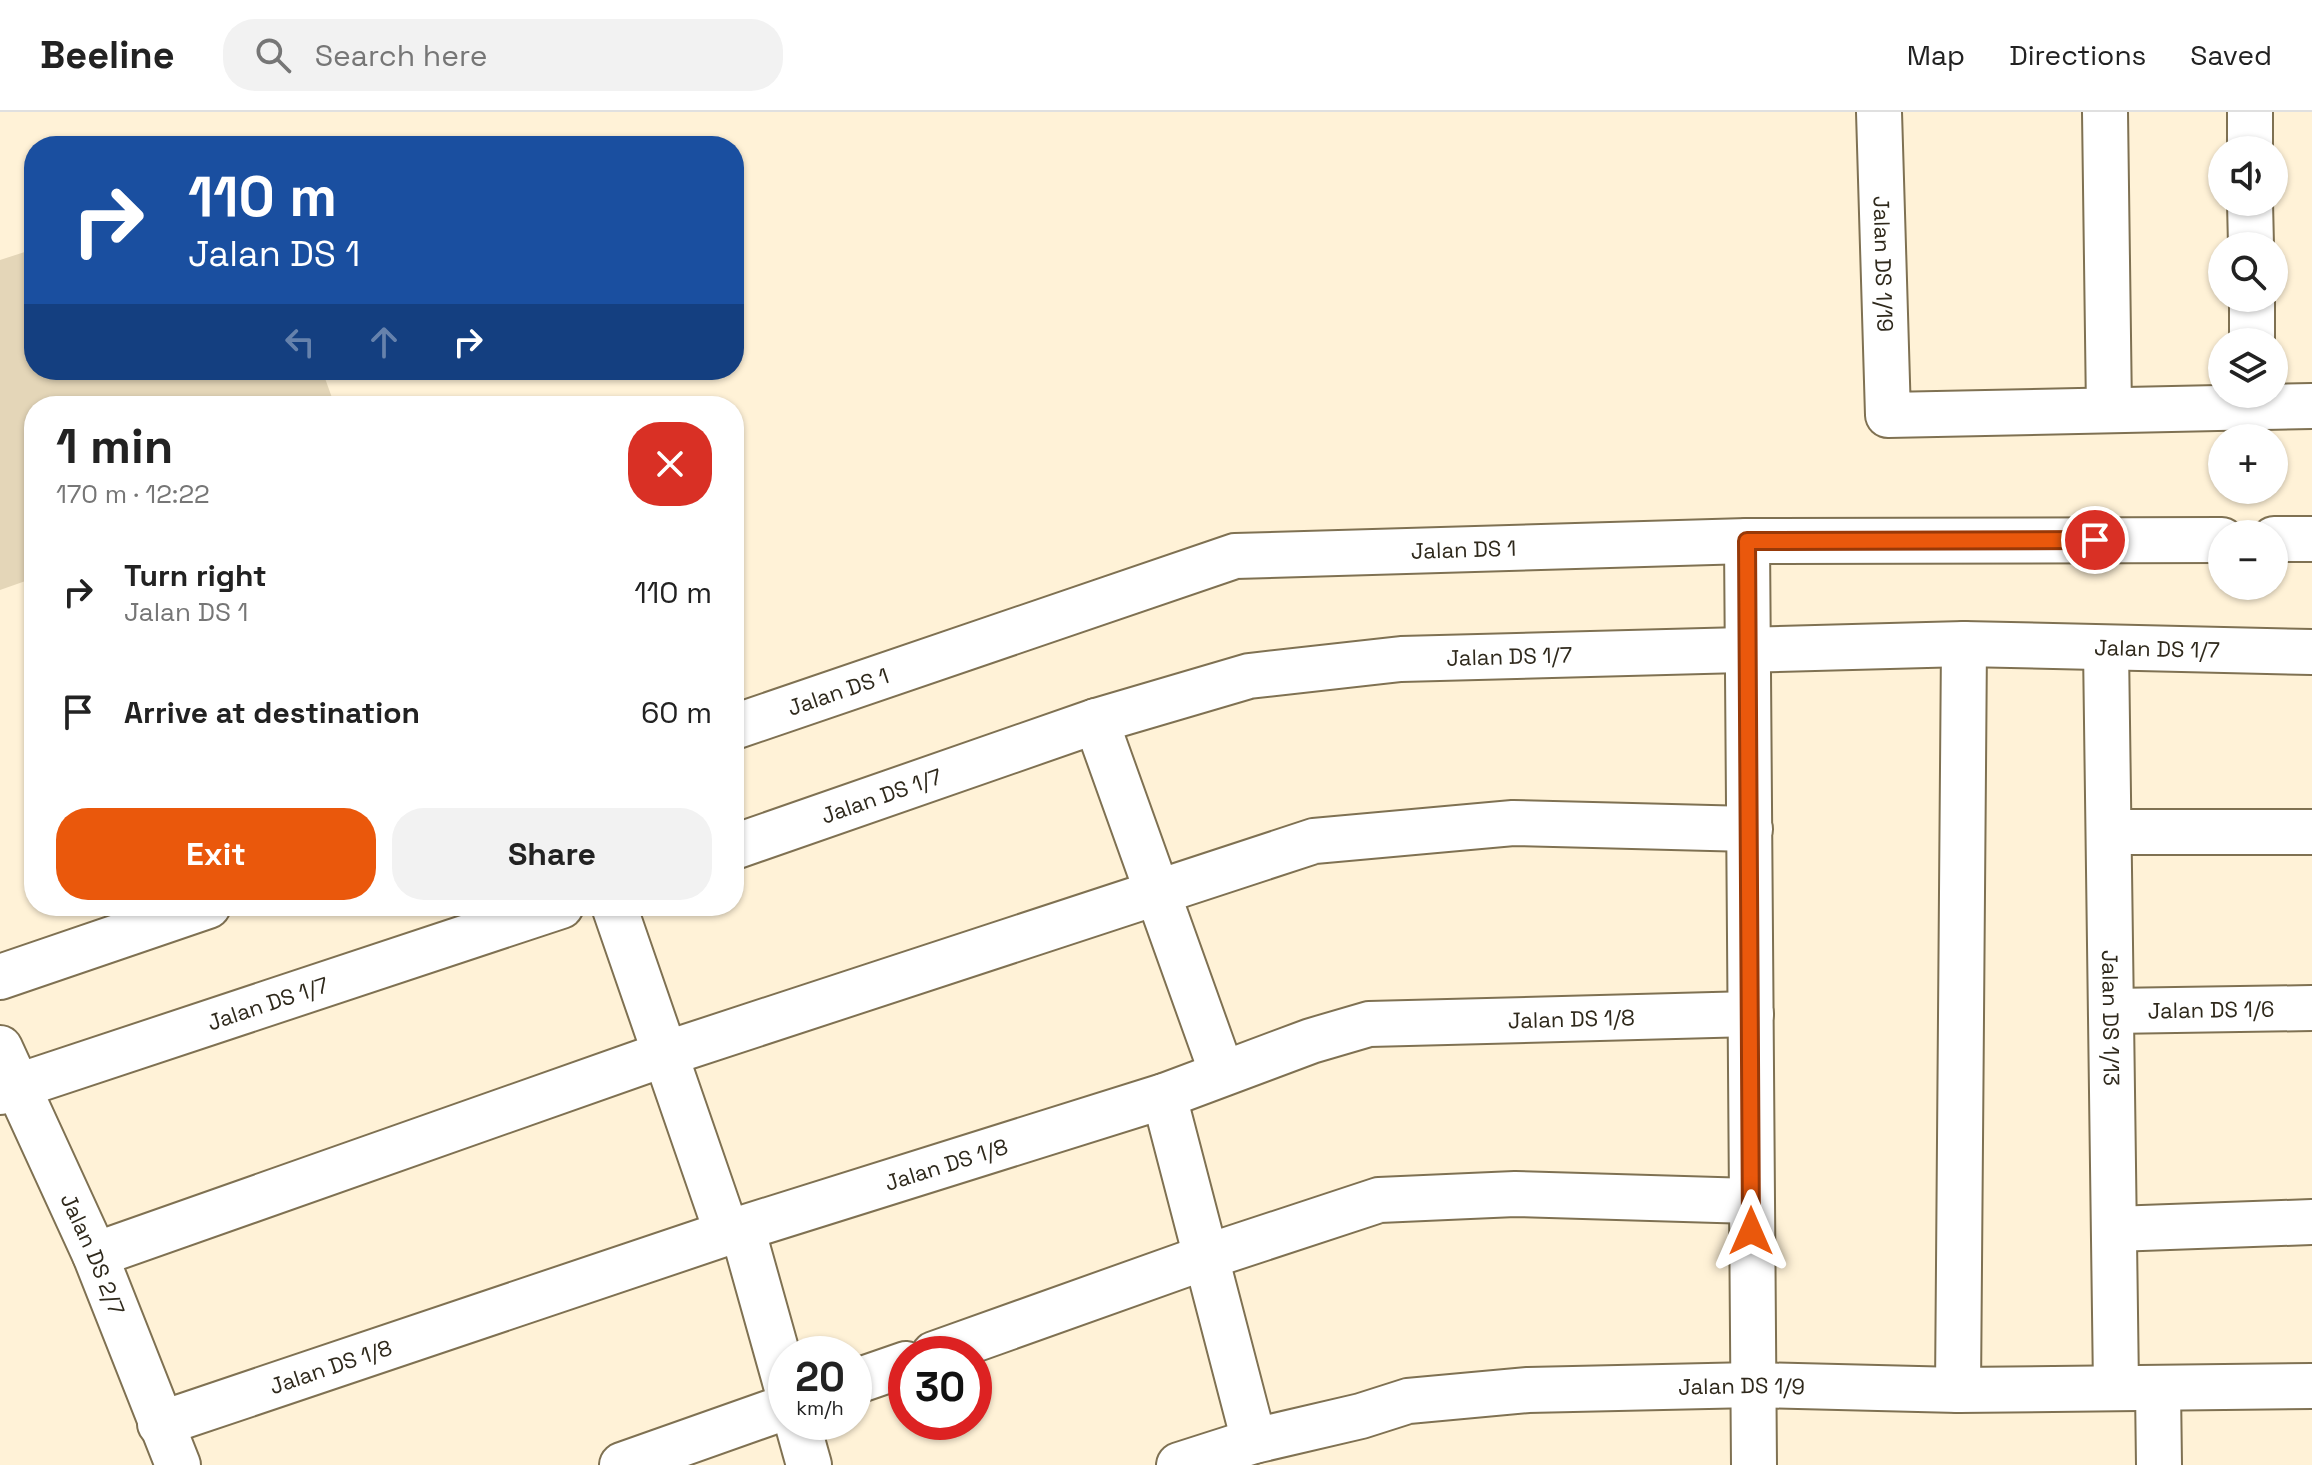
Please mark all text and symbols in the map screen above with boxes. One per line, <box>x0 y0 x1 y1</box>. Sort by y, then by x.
search box <box>223 19 783 91</box>
text: Beeline <box>40 31 175 79</box>
icon: search <box>251 33 295 77</box>
text: Search here <box>315 36 488 75</box>
text: Map <box>1907 37 1965 73</box>
text: Directions <box>2009 37 2146 73</box>
text: Saved <box>2190 37 2272 73</box>
map controls <box>2208 136 2288 600</box>
button: sound <box>2208 136 2288 216</box>
text: 110 m <box>188 161 337 232</box>
icon: right <box>56 168 160 272</box>
street label: Jalan DS 1/19 <box>1867 195 1900 332</box>
text: Jalan DS 1 <box>188 231 360 277</box>
button: search <box>2208 232 2288 312</box>
icon: left <box>278 320 322 364</box>
icon: ahead <box>362 320 406 364</box>
icon: right <box>446 320 490 364</box>
button: layers <box>2208 328 2288 408</box>
text: 1 min <box>56 416 173 477</box>
button: close <box>628 422 712 506</box>
button: + <box>2208 424 2288 504</box>
text: 170 m · 12:22 <box>56 477 210 511</box>
pin <box>2061 506 2129 574</box>
icon: arrive <box>2073 518 2117 562</box>
button: − <box>2208 520 2288 600</box>
street label: Jalan DS 1 <box>1410 534 1517 565</box>
text: Turn right <box>124 556 267 595</box>
icon: right <box>56 570 100 614</box>
text: 110 m <box>634 573 712 612</box>
text: Jalan DS 1 <box>124 595 248 629</box>
street label: Jalan DS 1/7 <box>2094 633 2220 664</box>
street label: Jalan DS 1/7 <box>1446 640 1573 672</box>
street label: Jalan DS 1 <box>784 661 892 722</box>
icon: arrive <box>56 690 100 734</box>
text: Arrive at destination <box>124 693 420 732</box>
text: 60 m <box>641 693 712 732</box>
street label: Jalan DS 1/7 <box>817 762 945 830</box>
button: Exit <box>56 808 376 900</box>
button: Share <box>392 808 712 900</box>
street label: Jalan DS 1/13 <box>2096 950 2126 1086</box>
street label: Jalan DS 1/7 <box>204 970 332 1036</box>
street label: Jalan DS 1/6 <box>2147 995 2275 1024</box>
street label: Jalan DS 1/8 <box>1507 1003 1635 1034</box>
street label: Jalan DS 1/8 <box>881 1132 1011 1197</box>
street label: Jalan DS 2/7 <box>54 1189 131 1319</box>
position arrow <box>1709 1189 1793 1273</box>
street label: Jalan DS 1/8 <box>266 1333 395 1400</box>
speed limit sign: 30 <box>888 1336 992 1440</box>
text: 20 <box>795 1352 845 1403</box>
street label: Jalan DS 1/9 <box>1678 1371 1805 1401</box>
text: km/h <box>796 1395 844 1421</box>

